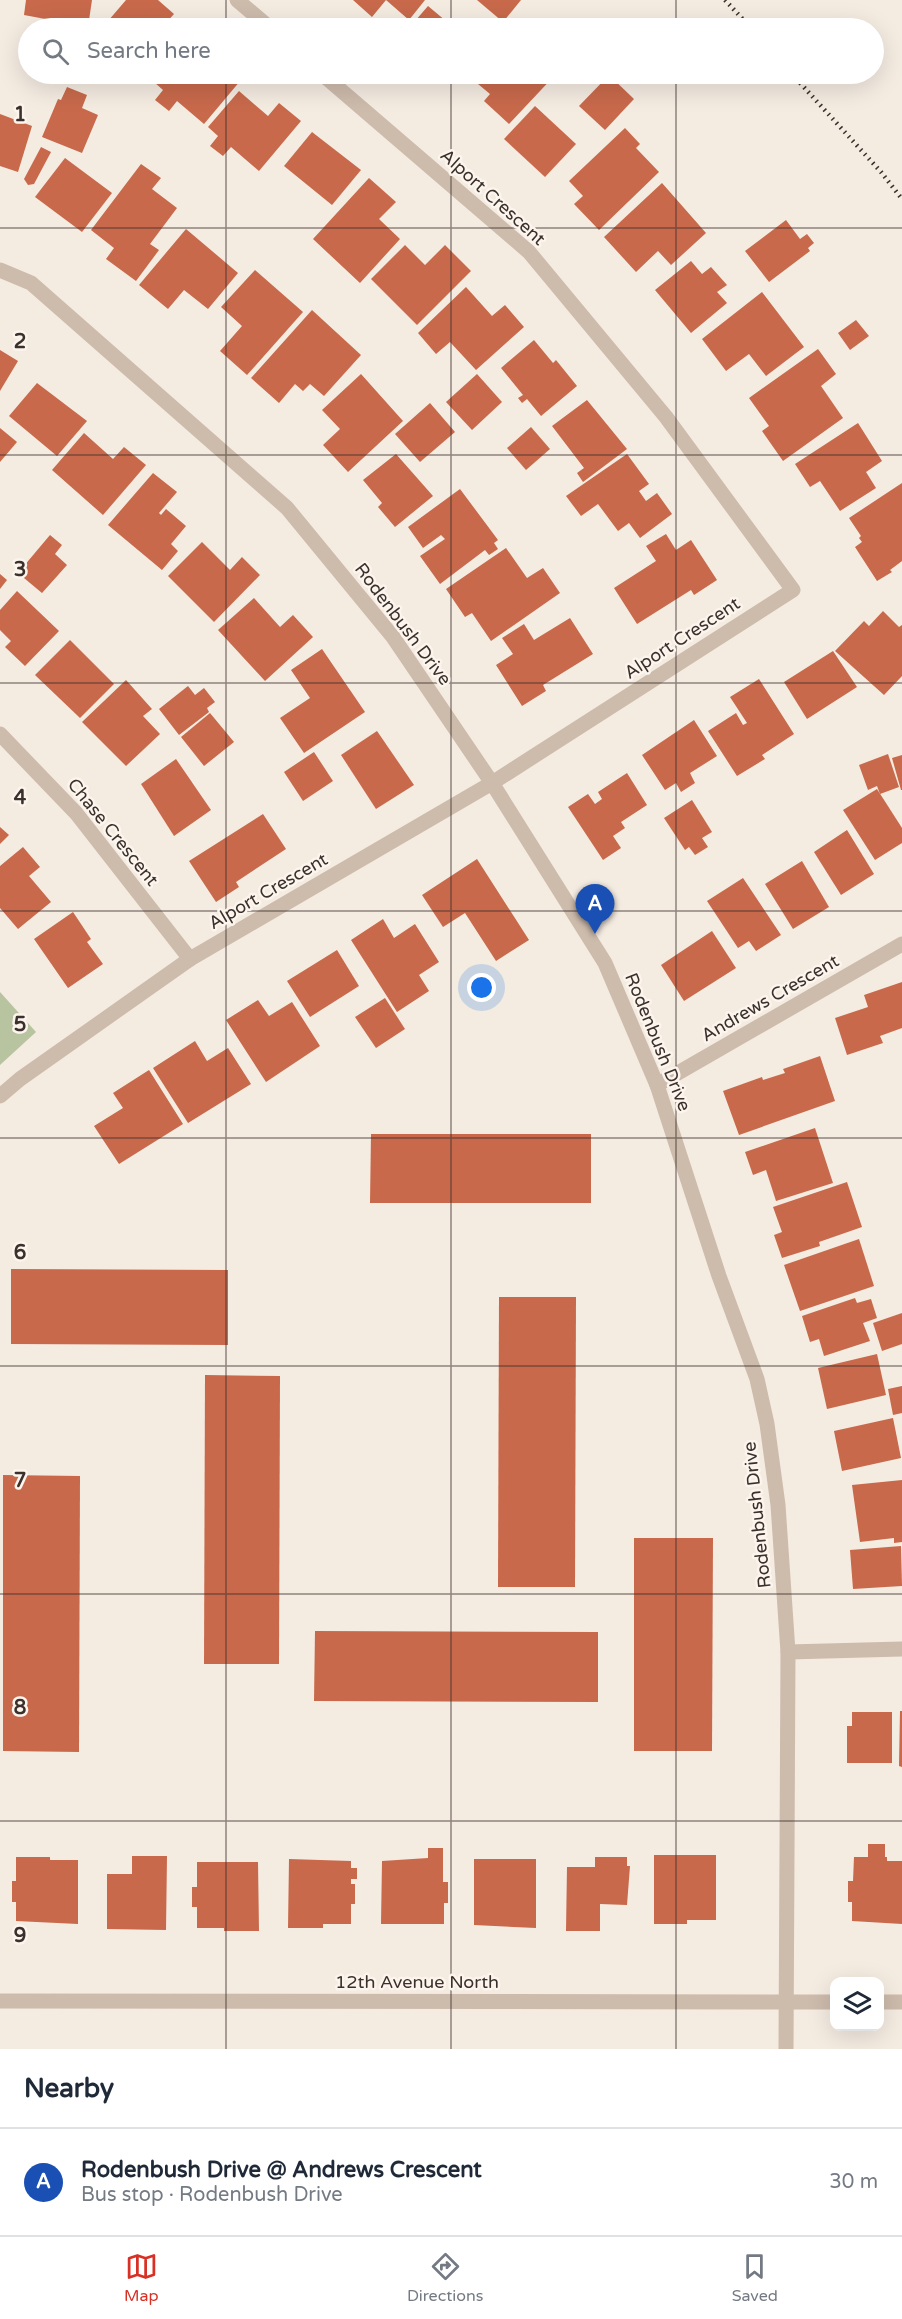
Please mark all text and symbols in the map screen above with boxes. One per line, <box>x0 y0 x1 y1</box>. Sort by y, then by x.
search box <box>18 18 884 84</box>
icon: search <box>39 35 72 68</box>
text: Search here <box>87 38 211 64</box>
text: 1 <box>14 103 26 127</box>
street label: Alport Crescent <box>436 144 550 250</box>
text: 2 <box>14 330 26 354</box>
text: 3 <box>14 558 26 582</box>
street label: Rodenbush Drive <box>350 559 456 689</box>
street label: Alport Crescent <box>620 592 744 684</box>
street label: Chase Crescent <box>63 774 163 890</box>
text: 4 <box>14 786 27 810</box>
street label: Alport Crescent <box>205 848 332 934</box>
pin: A <box>576 884 614 934</box>
street label: Andrews Crescent <box>697 950 843 1046</box>
street label: Rodenbush Drive <box>620 970 696 1114</box>
your location <box>467 973 496 1002</box>
text: 5 <box>14 1013 26 1037</box>
text: 6 <box>14 1241 26 1265</box>
street label: Rodenbush Drive <box>738 1441 776 1589</box>
text: 7 <box>14 1469 26 1493</box>
text: 8 <box>14 1696 26 1720</box>
text: 9 <box>14 1924 26 1948</box>
street label: 12th Avenue North <box>335 1971 499 1993</box>
map controls <box>830 1977 884 2031</box>
button: layers <box>830 1977 884 2031</box>
text: Nearby <box>24 2073 114 2104</box>
text: Rodenbush Drive @ Andrews Crescent <box>81 2157 482 2183</box>
text: A <box>36 2170 51 2194</box>
text: 30 m <box>829 2170 878 2194</box>
text: Bus stop · Rodenbush Drive <box>81 2183 343 2207</box>
tab: Map <box>124 2250 159 2306</box>
tab: Directions <box>407 2250 483 2306</box>
tab: Saved <box>732 2250 778 2306</box>

